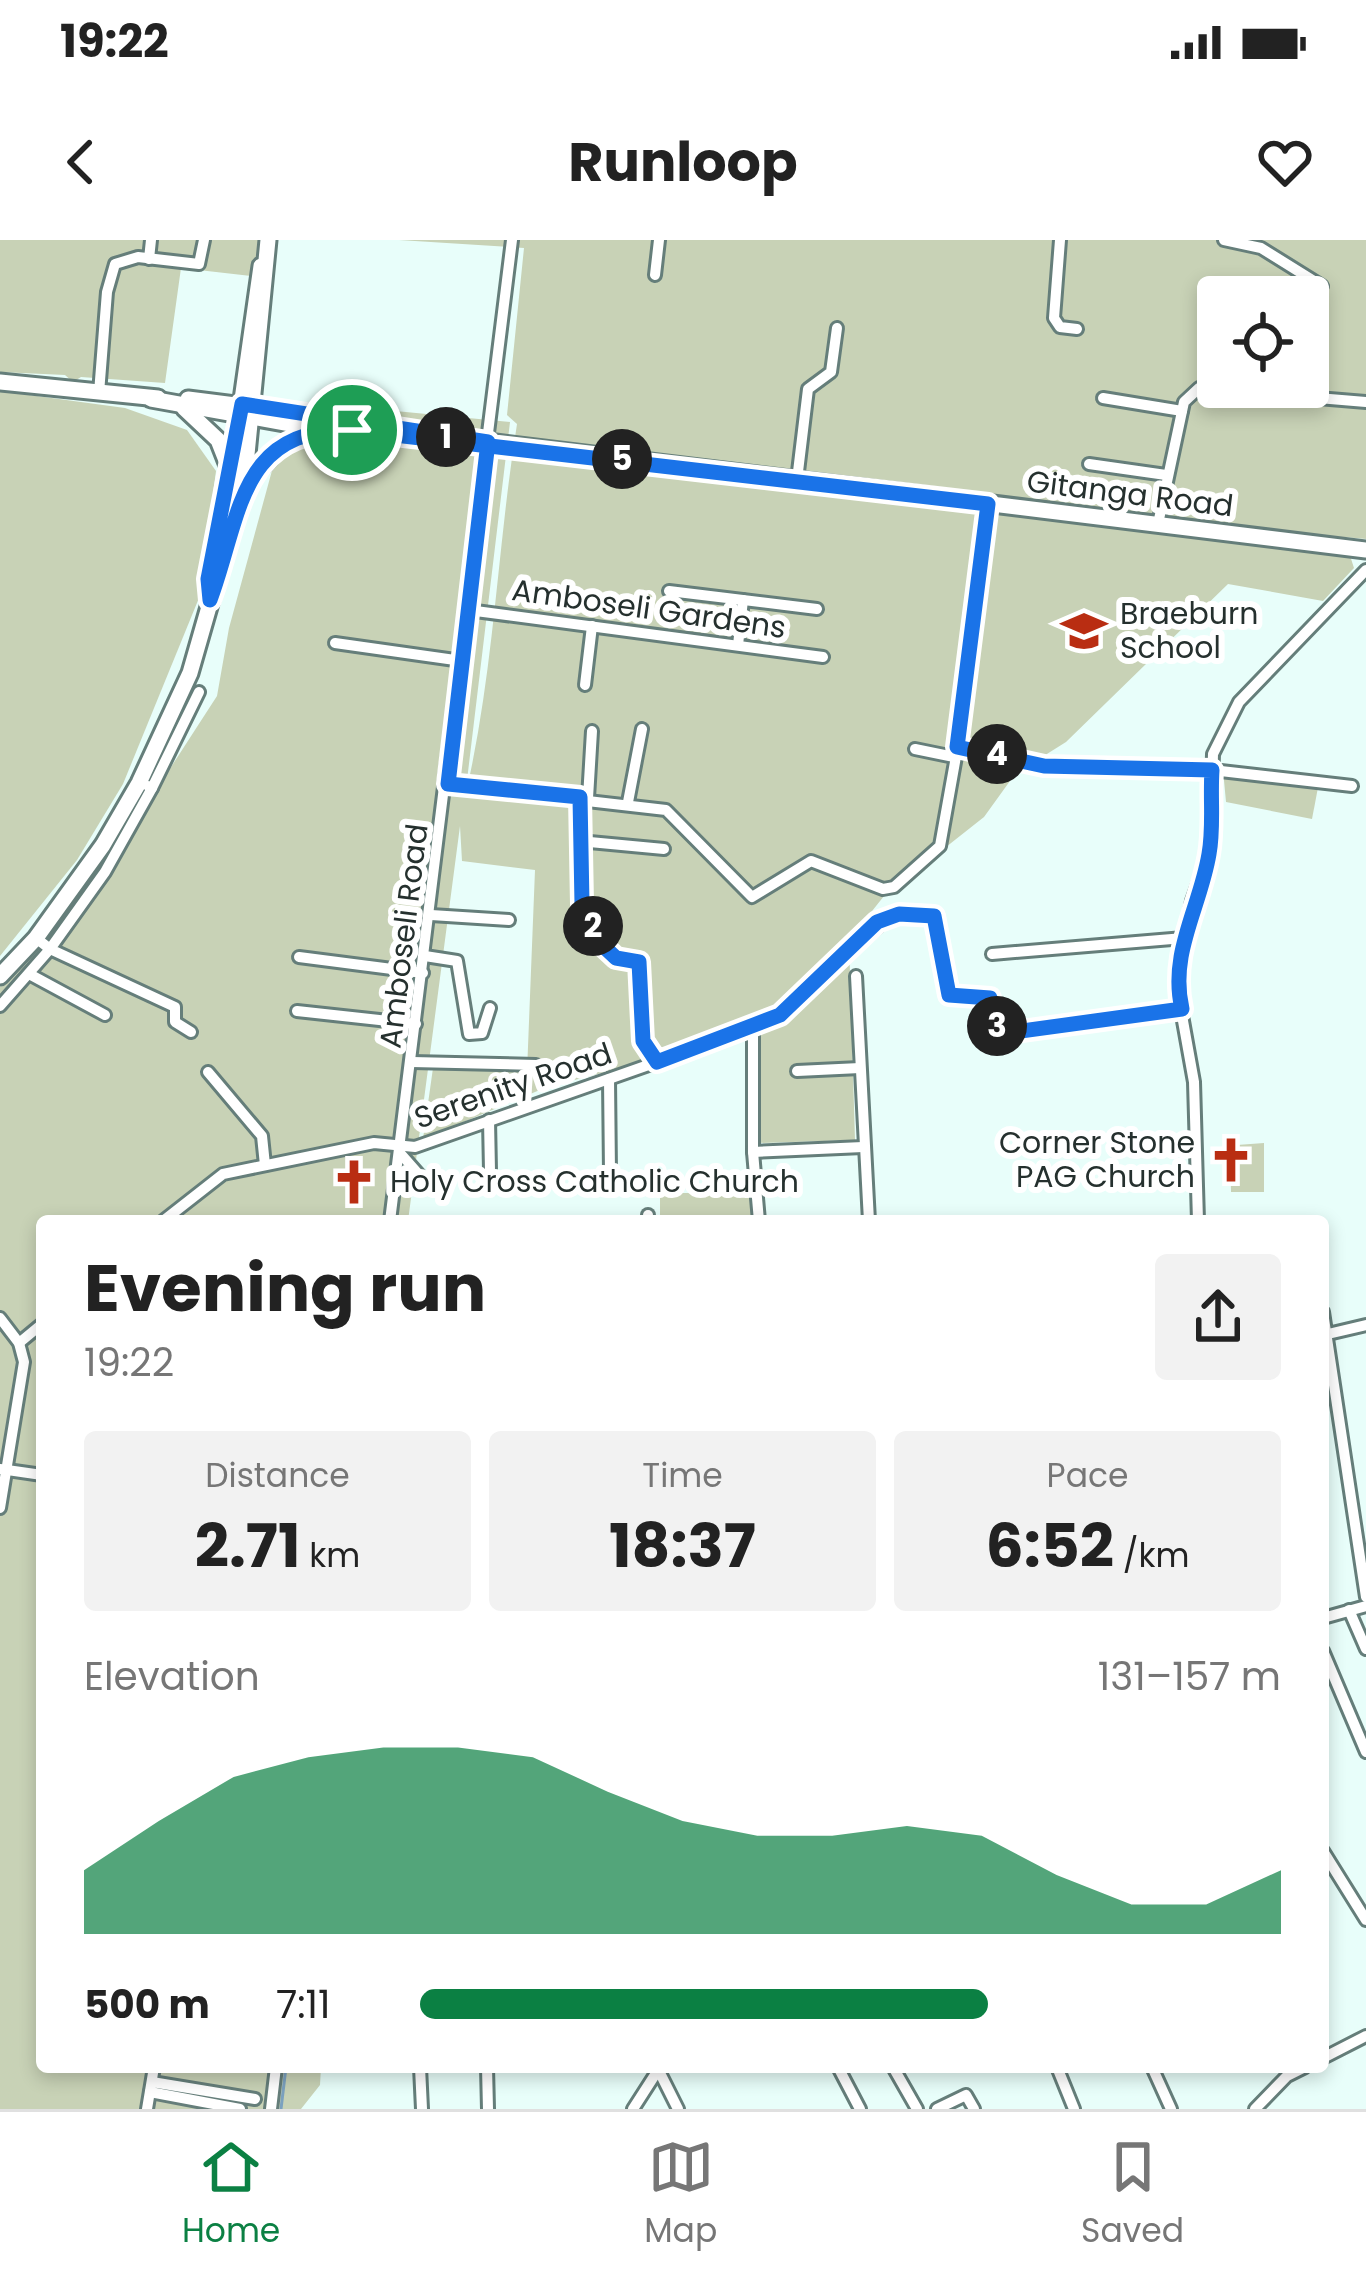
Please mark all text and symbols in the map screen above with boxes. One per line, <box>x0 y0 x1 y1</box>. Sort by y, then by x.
text: 19:22 <box>60 10 169 73</box>
text: Runloop <box>568 124 798 200</box>
icon: back <box>48 129 114 195</box>
icon: heart <box>1252 129 1318 195</box>
map controls <box>1197 276 1329 408</box>
button: locate <box>1197 276 1329 408</box>
pin <box>301 379 403 481</box>
icon: arrive <box>319 397 385 463</box>
pin: 1 <box>416 407 476 467</box>
text: 1 <box>440 413 452 460</box>
pin: 5 <box>592 429 652 489</box>
text: 5 <box>611 435 633 482</box>
street label: Gitanga Road <box>1024 460 1236 527</box>
street label: Amboseli Gardens <box>509 568 789 649</box>
place label: Braeburn School <box>1120 592 1258 669</box>
school or university icon: Braeburn School <box>1059 606 1109 656</box>
pin: 4 <box>967 724 1027 784</box>
text: 4 <box>986 730 1008 777</box>
street label: Amboseli Road <box>368 821 439 1051</box>
pin: 2 <box>563 896 623 956</box>
text: 2 <box>584 902 602 949</box>
pin: 3 <box>967 996 1027 1056</box>
text: 3 <box>987 1002 1007 1049</box>
street label: Serenity Road <box>408 1032 617 1139</box>
place label: Corner Stone PAG Church <box>999 1121 1195 1198</box>
church icon: Corner Stone PAG Church <box>1206 1135 1256 1185</box>
church icon: Holy Cross Catholic Church <box>329 1157 379 1207</box>
place label: Holy Cross Catholic Church <box>390 1160 799 1203</box>
text: Evening run <box>84 1242 486 1334</box>
button: share <box>1155 1254 1281 1380</box>
text: 19:22 <box>84 1335 174 1390</box>
text: Distance <box>205 1452 350 1499</box>
text: Time <box>642 1452 723 1499</box>
text: Pace <box>1047 1452 1128 1499</box>
text: 2.71 <box>195 1504 301 1588</box>
text: 18:37 <box>609 1504 756 1588</box>
text: 6:52 <box>985 1504 1114 1588</box>
text: km <box>301 1532 360 1579</box>
text: /km <box>1114 1532 1190 1579</box>
text: Elevation <box>84 1649 260 1704</box>
text: 131–157 m <box>1098 1649 1281 1704</box>
text: 500 m <box>84 1977 210 2032</box>
text: 7:11 <box>276 1977 331 2032</box>
tab: Home <box>182 2134 280 2256</box>
tab: Map <box>644 2134 717 2256</box>
tab: Saved <box>1081 2134 1184 2256</box>

